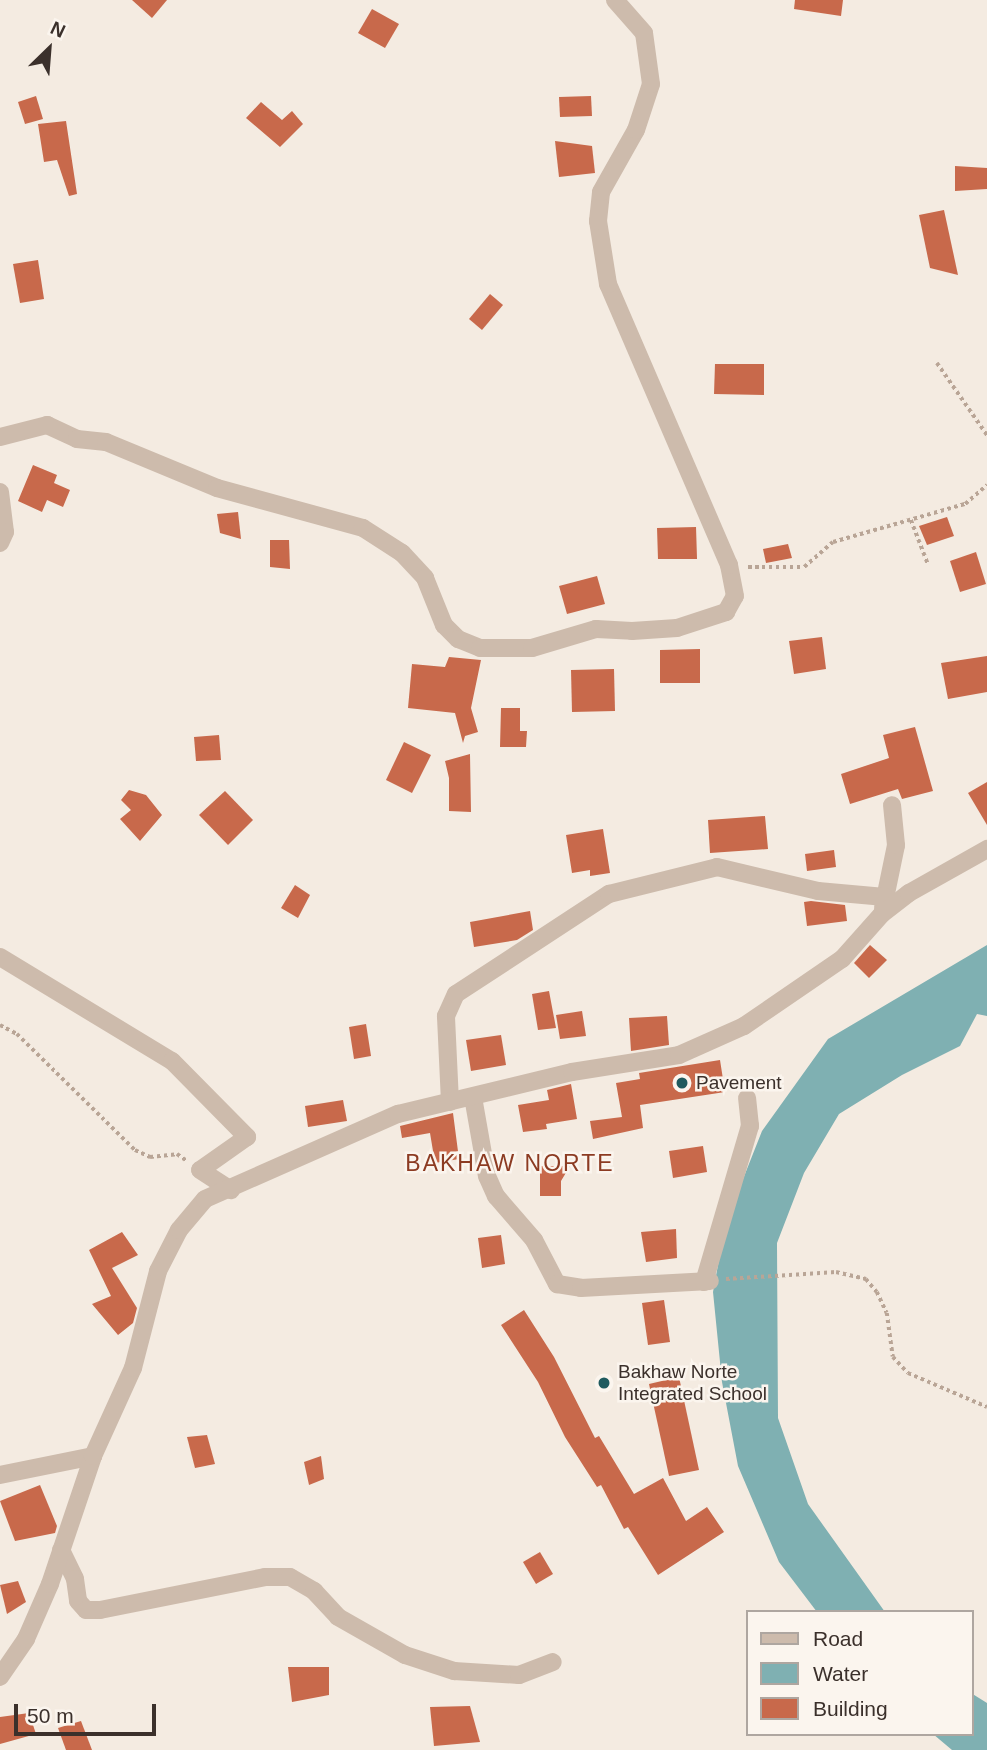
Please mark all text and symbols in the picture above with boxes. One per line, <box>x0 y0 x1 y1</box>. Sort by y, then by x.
north arrow <box>14 14 84 84</box>
text: N <box>47 17 69 42</box>
place label: Pavement <box>696 1072 782 1094</box>
marker: Pavement <box>674 1075 690 1091</box>
district label: BAKHAW NORTE <box>407 1149 613 1177</box>
place label: Bakhaw Norte Integrated School <box>618 1361 767 1405</box>
marker: Bakhaw Norte Integrated School <box>596 1375 612 1391</box>
legend <box>746 1610 973 1736</box>
text: Road <box>813 1627 863 1650</box>
text: Water <box>813 1662 868 1685</box>
scale bar <box>18 1690 159 1734</box>
text: Building <box>813 1697 888 1720</box>
text: 50 m <box>27 1704 74 1727</box>

